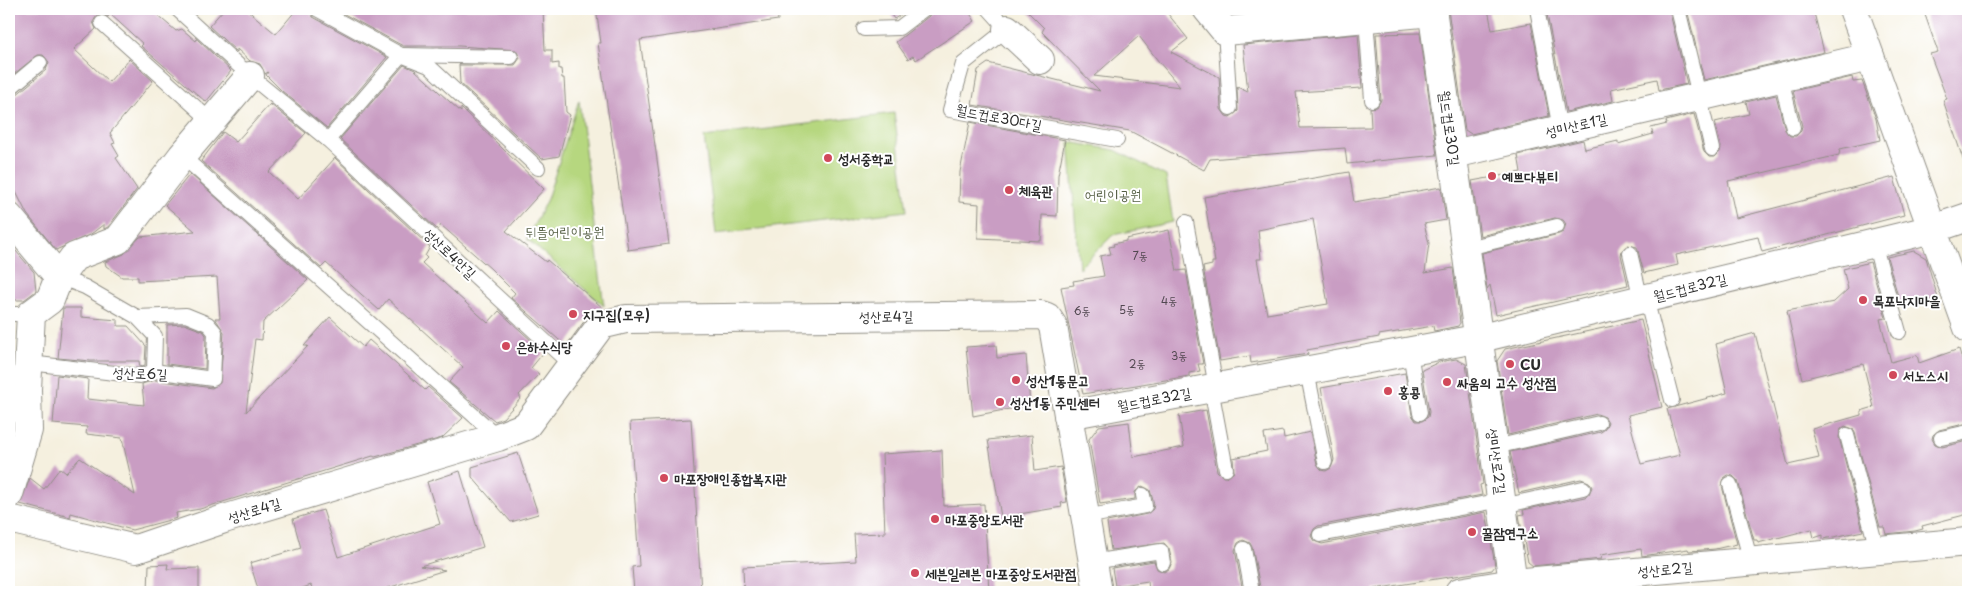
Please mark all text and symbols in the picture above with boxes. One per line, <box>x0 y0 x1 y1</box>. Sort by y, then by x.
street label: 월드컵로30길 <box>1434 89 1466 168</box>
street label: 월드컵로30다길 <box>954 98 1044 136</box>
street label: 성미산로1길 <box>1543 108 1610 142</box>
place label: 성서중학교 <box>838 148 894 169</box>
marker: 성서중학교 <box>822 152 834 164</box>
place label: 예쁘다뷰티 <box>1502 166 1558 187</box>
marker: 예쁘다뷰티 <box>1486 170 1498 182</box>
place label: 체육관 <box>1018 180 1054 201</box>
marker: 체육관 <box>1003 184 1015 196</box>
park label: 어린이공원 <box>1085 184 1141 205</box>
park label: 뒤뜰어린이공원 <box>526 221 604 242</box>
street label: 성산로4안길 <box>419 223 482 284</box>
house number: 7동 <box>1132 247 1148 264</box>
street label: 월드컵로32길 <box>1651 268 1730 306</box>
place label: 목포낙지마을 <box>1873 290 1941 311</box>
house number: 4동 <box>1161 292 1177 309</box>
marker: 목포낙지마을 <box>1857 294 1869 306</box>
house number: 5동 <box>1119 301 1135 318</box>
house number: 6동 <box>1074 302 1090 319</box>
place label: 지구집(모우) <box>583 304 650 325</box>
street label: 성산로4길 <box>859 305 914 327</box>
marker: 지구집(모우) <box>567 308 579 320</box>
place label: 은하수식당 <box>516 336 573 357</box>
marker: 은하수식당 <box>500 340 512 352</box>
house number: 3동 <box>1171 347 1187 364</box>
place label: CU <box>1520 354 1541 375</box>
house number: 2동 <box>1129 355 1145 372</box>
marker: CU <box>1504 358 1516 370</box>
street label: 성산로6길 <box>112 362 169 384</box>
place label: 서노스시 <box>1903 365 1948 386</box>
marker: 서노스시 <box>1887 369 1899 381</box>
place label: 성산1동문고 <box>1026 370 1089 391</box>
place label: 싸움의 고수 성산점 <box>1456 372 1557 393</box>
marker: 성산1동문고 <box>1010 374 1022 386</box>
marker: 싸움의 고수 성산점 <box>1441 376 1453 388</box>
street label: 월드컵로32길 <box>1115 381 1194 416</box>
place label: 홍콩 <box>1398 381 1421 402</box>
marker: 홍콩 <box>1382 385 1394 397</box>
place label: 성산1동 주민센터 <box>1010 392 1100 413</box>
marker: 성산1동 주민센터 <box>994 396 1006 408</box>
street label: 성미산로2길 <box>1482 427 1512 496</box>
place label: 마포장애인종합복지관 <box>674 468 787 489</box>
marker: 마포장애인종합복지관 <box>658 472 670 484</box>
street label: 성산로4길 <box>225 492 284 528</box>
place label: 마포중앙도서관 <box>945 509 1025 530</box>
marker: 마포중앙도서관 <box>929 513 941 525</box>
place label: 꿀잠연구소 <box>1482 522 1538 543</box>
marker: 꿀잠연구소 <box>1466 526 1478 538</box>
street label: 성산로2길 <box>1637 556 1694 582</box>
place label: 세븐일레븐 마포중앙도서관점 <box>925 563 1077 584</box>
marker: 세븐일레븐 마포중앙도서관점 <box>909 567 921 579</box>

